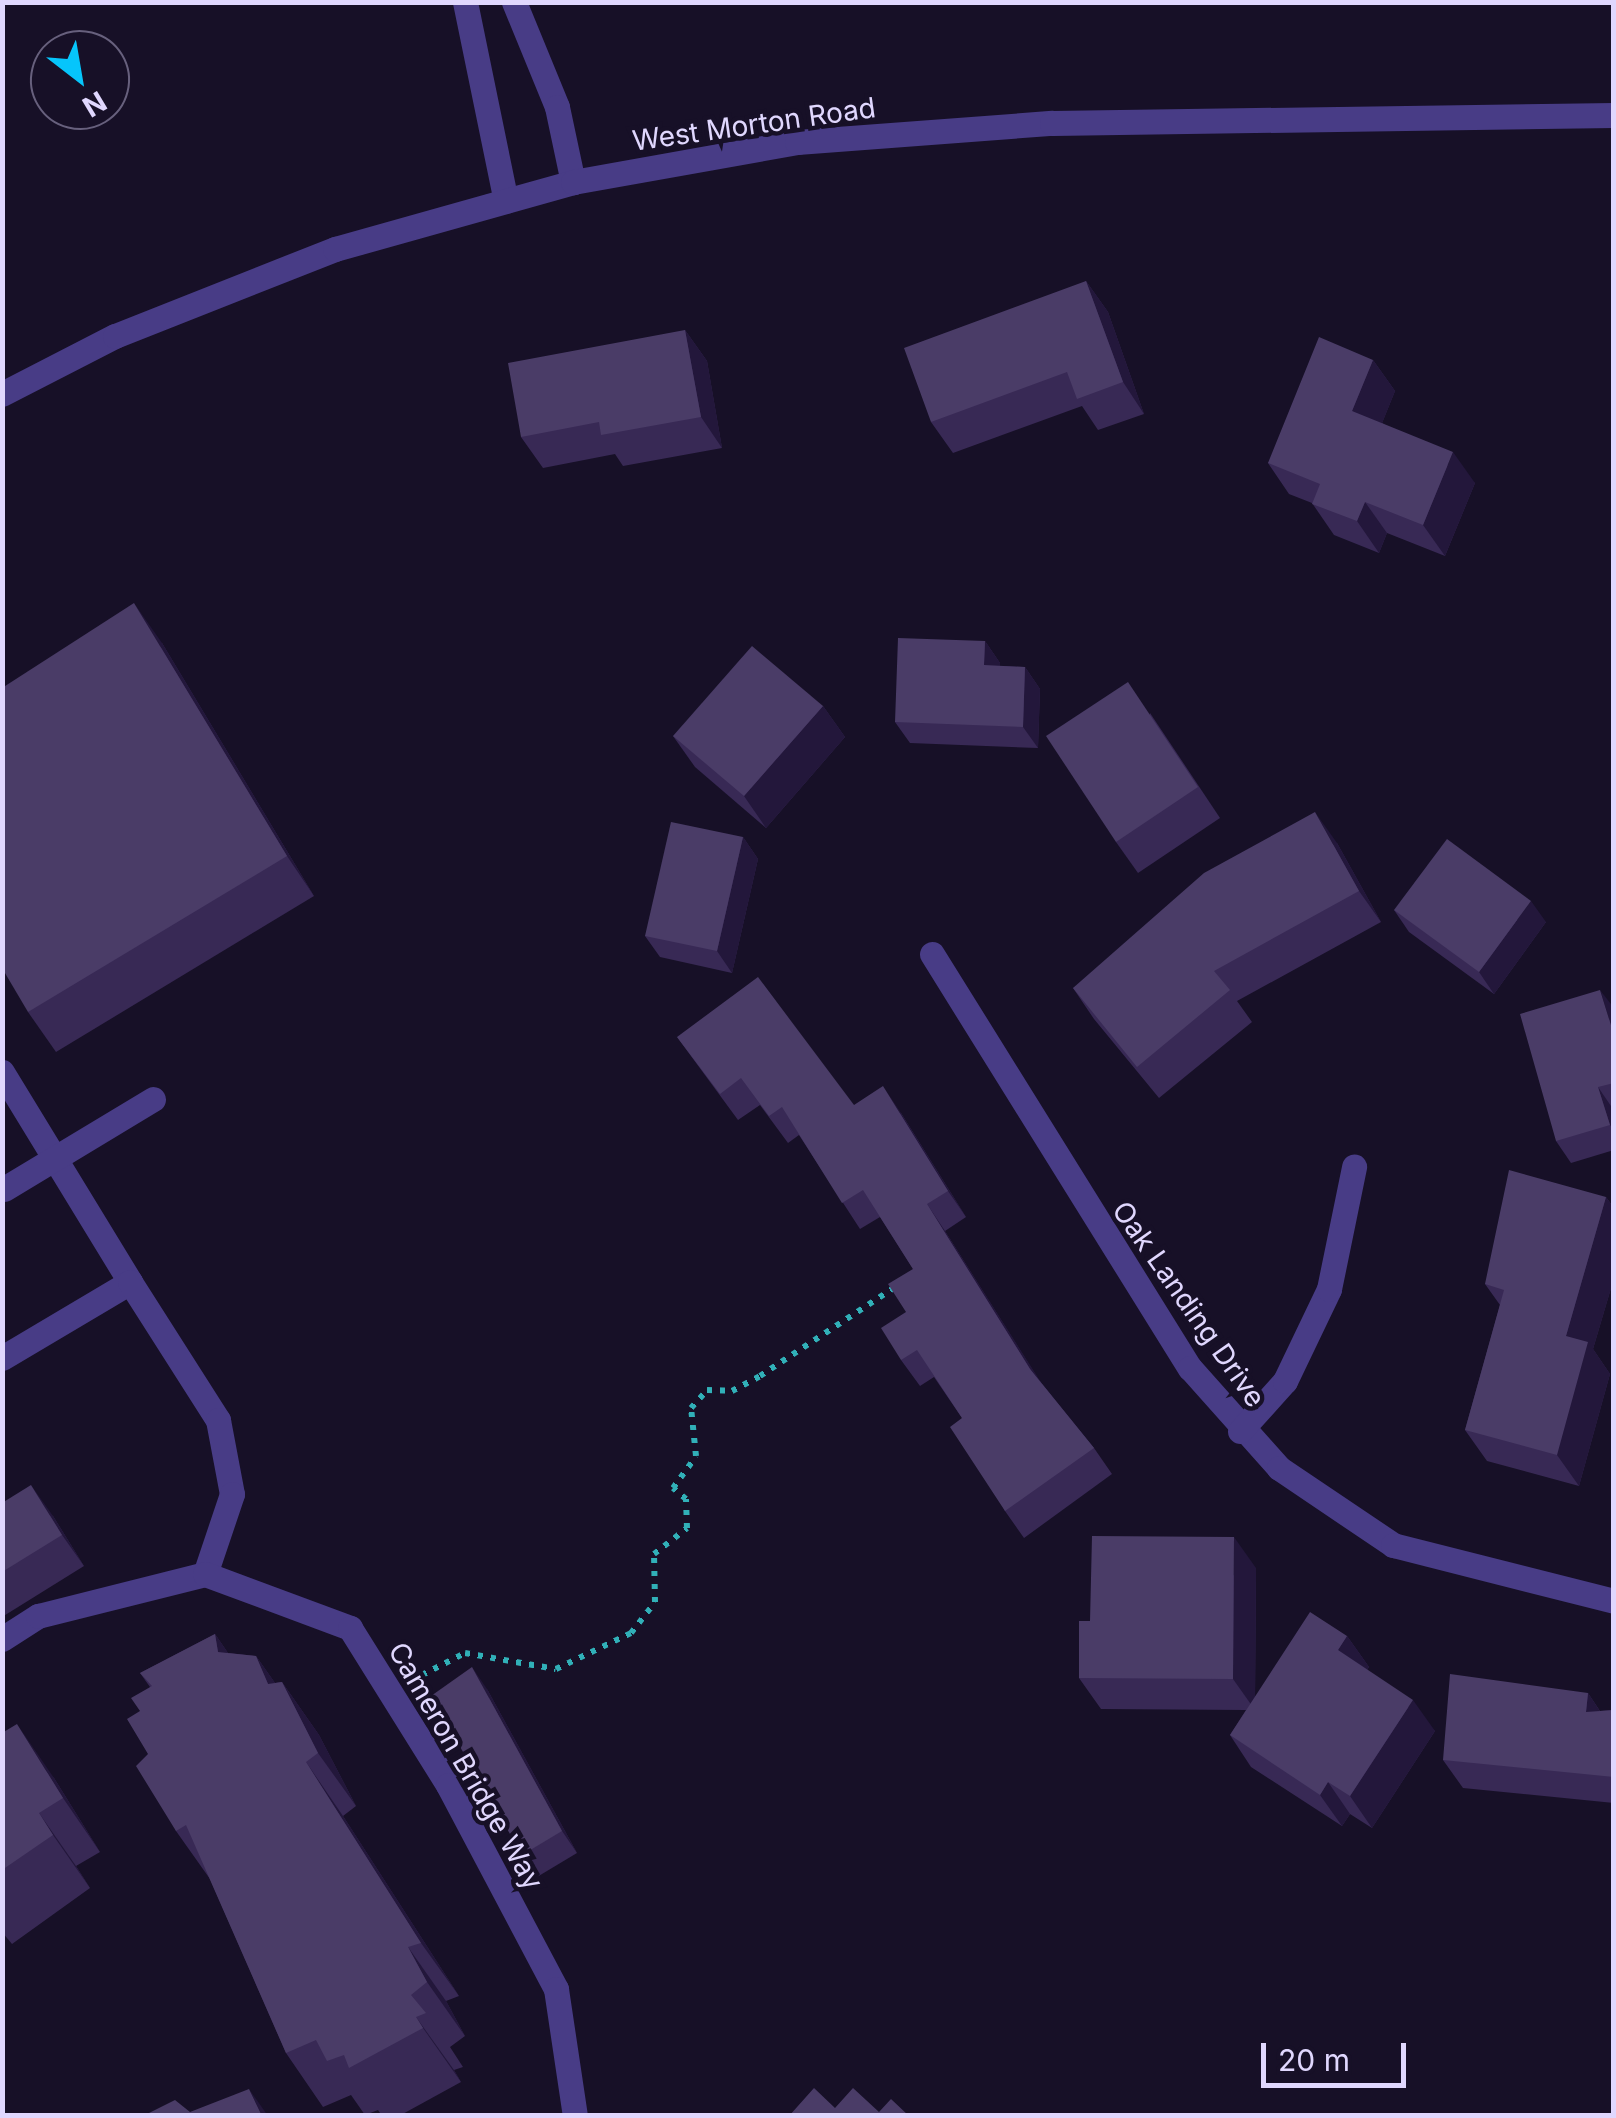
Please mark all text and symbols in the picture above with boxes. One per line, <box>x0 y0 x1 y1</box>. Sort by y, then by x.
north arrow <box>30 30 130 130</box>
text: N <box>77 84 112 124</box>
street label: West Morton Road <box>630 90 878 158</box>
street label: Oak Landing Drive <box>1105 1195 1273 1413</box>
street label: Cameron Bridge Way <box>381 1636 551 1896</box>
scale bar <box>1266 2023 1411 2085</box>
text: 20 m <box>1278 2042 1350 2078</box>

